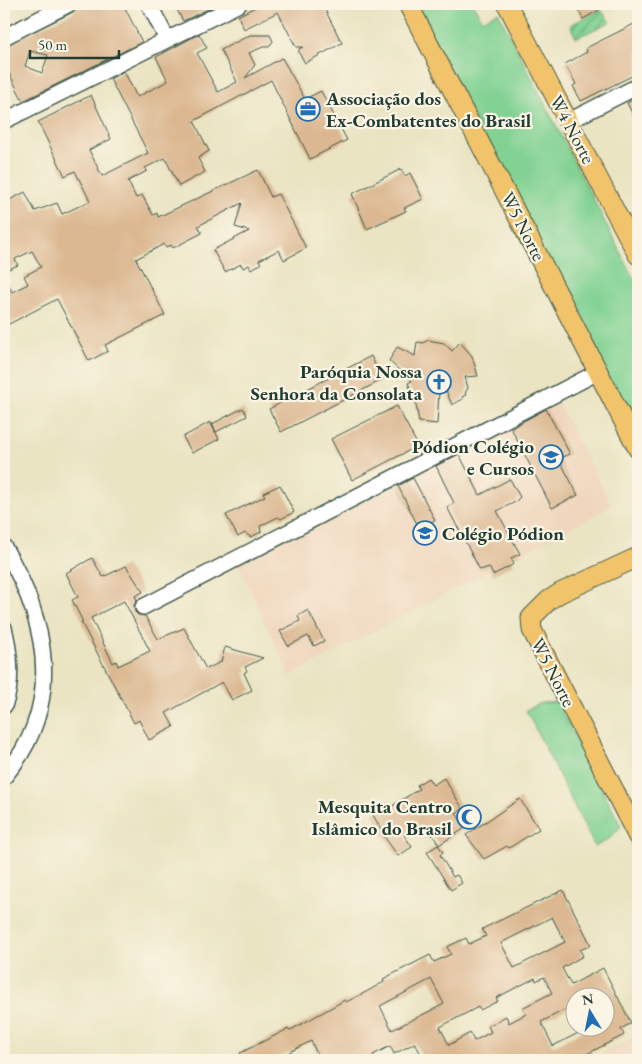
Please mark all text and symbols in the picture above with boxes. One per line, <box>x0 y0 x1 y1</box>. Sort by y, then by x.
scale bar <box>30 28 119 60</box>
text: 50 m <box>38 35 67 54</box>
place label: Associação dos Ex-Combatentes do Brasil <box>325 86 532 133</box>
street label: W4 Norte <box>544 90 601 168</box>
office icon: Associação dos Ex-Combatentes do Brasil <box>295 96 321 122</box>
street label: W5 Norte <box>496 187 552 265</box>
place label: Paróquia Nossa Senhora da Consolata <box>250 359 423 406</box>
church icon: Paróquia Nossa Senhora da Consolata <box>426 369 452 395</box>
place label: Pódion Colégio e Cursos <box>412 434 534 481</box>
school or university icon: Pódion Colégio e Cursos <box>538 444 564 470</box>
school or university icon: Colégio Pódion <box>412 520 438 546</box>
place label: Colégio Pódion <box>442 521 564 546</box>
street label: W5 Norte <box>526 633 582 711</box>
place label: Mesquita Centro Islâmico do Brasil <box>312 794 453 841</box>
mosque icon: Mesquita Centro Islâmico do Brasil <box>456 804 482 830</box>
north arrow <box>564 986 614 1036</box>
text: N <box>581 989 596 1009</box>

